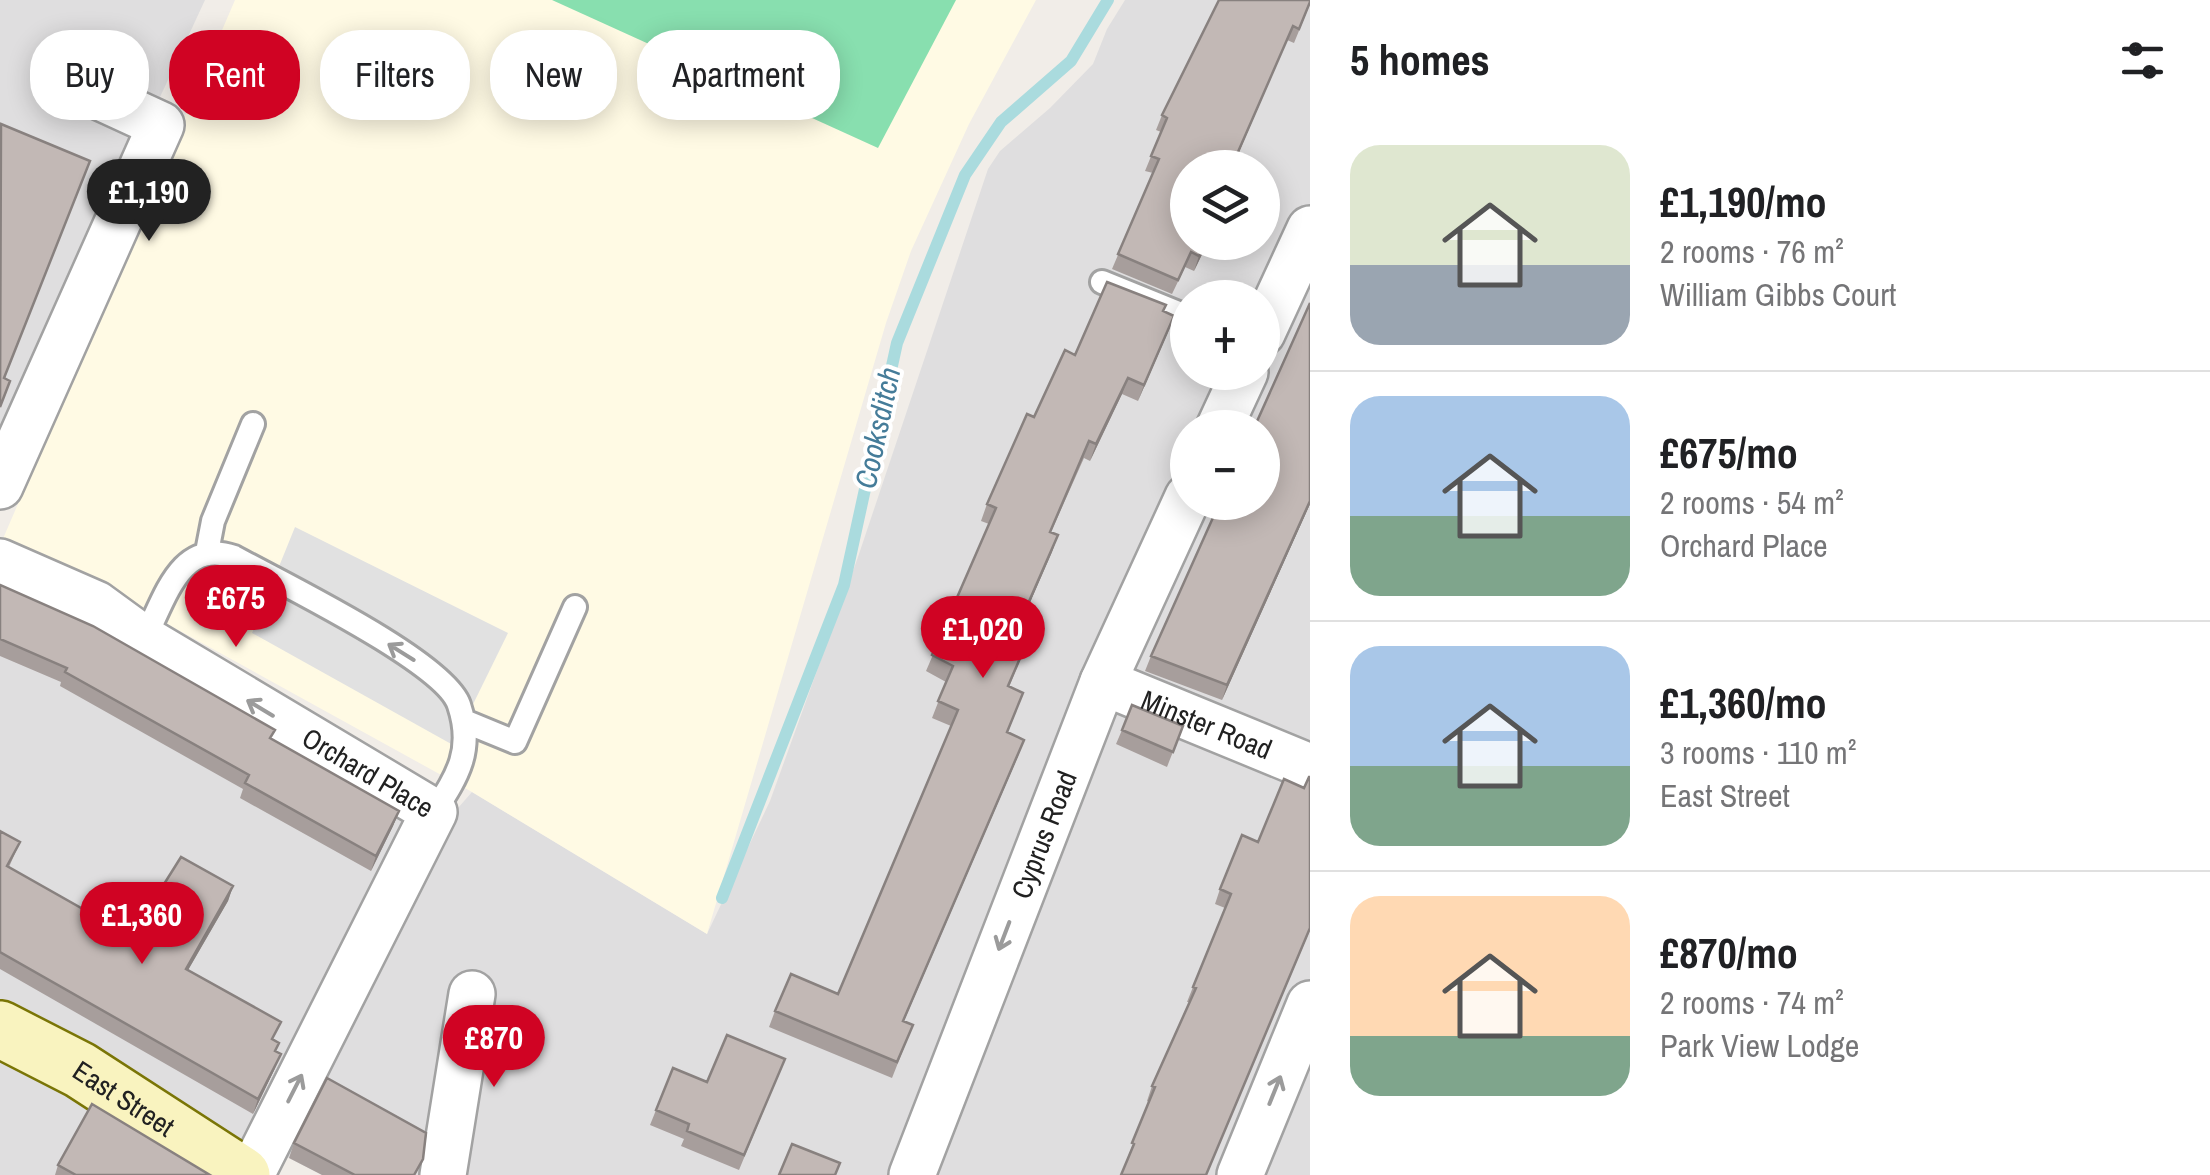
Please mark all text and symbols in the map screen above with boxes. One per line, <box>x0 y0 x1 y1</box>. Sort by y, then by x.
chip: Buy <box>30 30 149 120</box>
chip: Rent <box>169 30 300 120</box>
chip: Filters <box>320 30 470 120</box>
chip: New <box>490 30 617 120</box>
chip: Apartment <box>637 30 840 120</box>
text: 5 homes <box>1350 32 1490 88</box>
icon: filters <box>2115 33 2170 88</box>
map controls <box>1170 150 1280 520</box>
button: layers <box>1170 150 1280 260</box>
pin: £1,190 <box>68 159 230 244</box>
text: £1,190 <box>109 170 189 213</box>
text: £1,190/mo <box>1660 174 1827 230</box>
icon: home <box>1430 185 1550 305</box>
text: 2 rooms · 76 m² <box>1660 230 1844 273</box>
text: William Gibbs Court <box>1660 273 1896 316</box>
button: + <box>1170 280 1280 390</box>
water label: Cooksditch <box>845 363 909 492</box>
button: − <box>1170 410 1280 520</box>
text: £675/mo <box>1660 425 1798 481</box>
icon: home <box>1430 436 1550 556</box>
text: 2 rooms · 54 m² <box>1660 481 1844 524</box>
text: Orchard Place <box>1660 524 1828 567</box>
pin: £675 <box>177 565 295 650</box>
text: £675 <box>207 576 265 619</box>
pin: £1,020 <box>902 596 1064 681</box>
text: £1,020 <box>943 607 1023 650</box>
one-way arrow <box>387 641 416 662</box>
text: £1,360/mo <box>1660 675 1827 731</box>
street label: Minster Road <box>1136 681 1278 768</box>
icon: home <box>1430 686 1550 806</box>
one-way arrow <box>246 698 275 718</box>
street label: Orchard Place <box>295 719 441 827</box>
text: 3 rooms · 110 m² <box>1660 731 1856 774</box>
street label: Cyprus Road <box>1002 765 1086 904</box>
text: East Street <box>1660 774 1790 817</box>
pin: £1,360 <box>61 882 223 967</box>
text: £1,360 <box>102 893 182 936</box>
one-way arrow <box>994 921 1012 951</box>
text: £870/mo <box>1660 925 1798 981</box>
icon: home <box>1430 936 1550 1056</box>
text: 2 rooms · 74 m² <box>1660 981 1844 1024</box>
pin: £870 <box>435 1005 553 1090</box>
text: £870 <box>465 1016 523 1059</box>
text: Park View Lodge <box>1660 1024 1859 1067</box>
street label: East Street <box>66 1051 182 1145</box>
one-way arrow <box>287 1074 306 1104</box>
one-way arrow <box>1267 1075 1285 1105</box>

